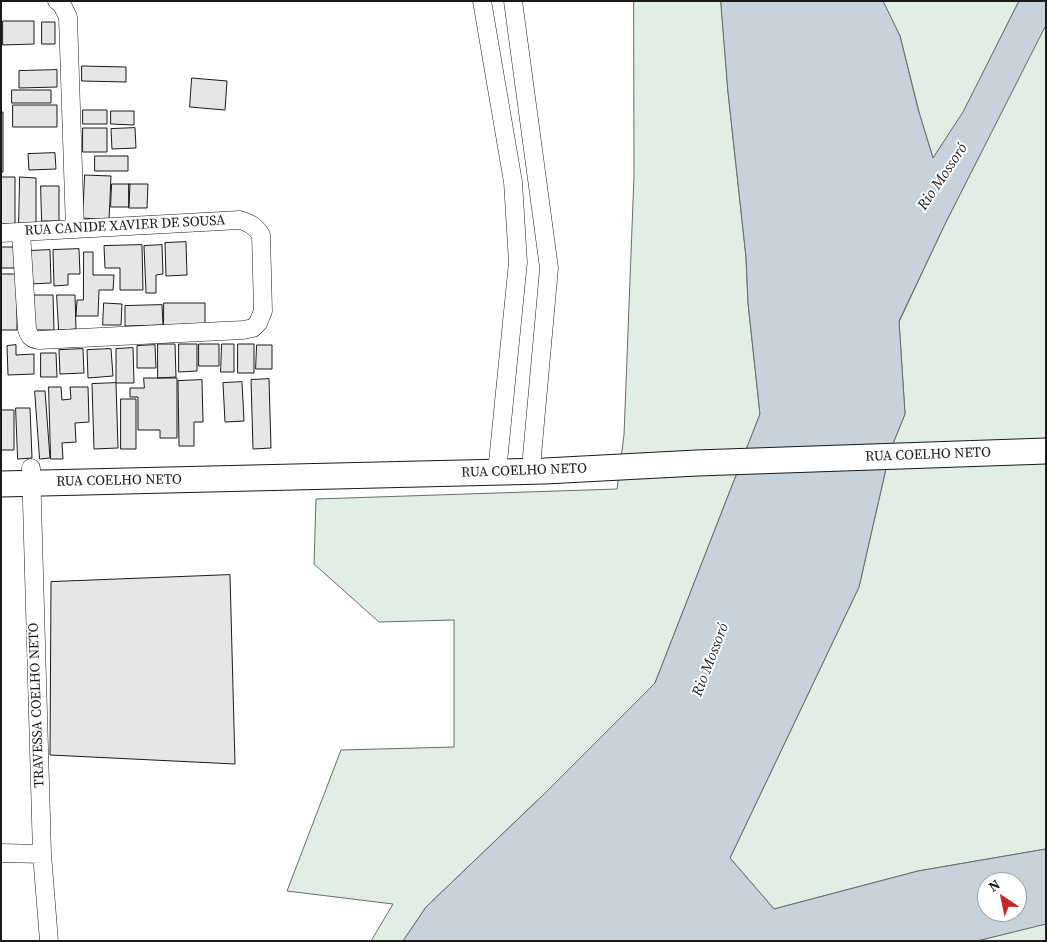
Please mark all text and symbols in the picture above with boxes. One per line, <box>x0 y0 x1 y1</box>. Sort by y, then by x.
water label: Rio Mossoró <box>914 140 972 214</box>
street label: RUA CANIDE XAVIER DE SOUSA <box>24 212 226 240</box>
street label: RUA COELHO NETO <box>865 444 991 466</box>
street label: RUA COELHO NETO <box>461 460 587 482</box>
street label: RUA COELHO NETO <box>56 472 182 490</box>
water label: Rio Mossoró <box>689 621 733 699</box>
street label: TRAVESSA COELHO NETO <box>26 622 48 788</box>
north arrow <box>977 872 1027 922</box>
text: N <box>984 874 1004 897</box>

